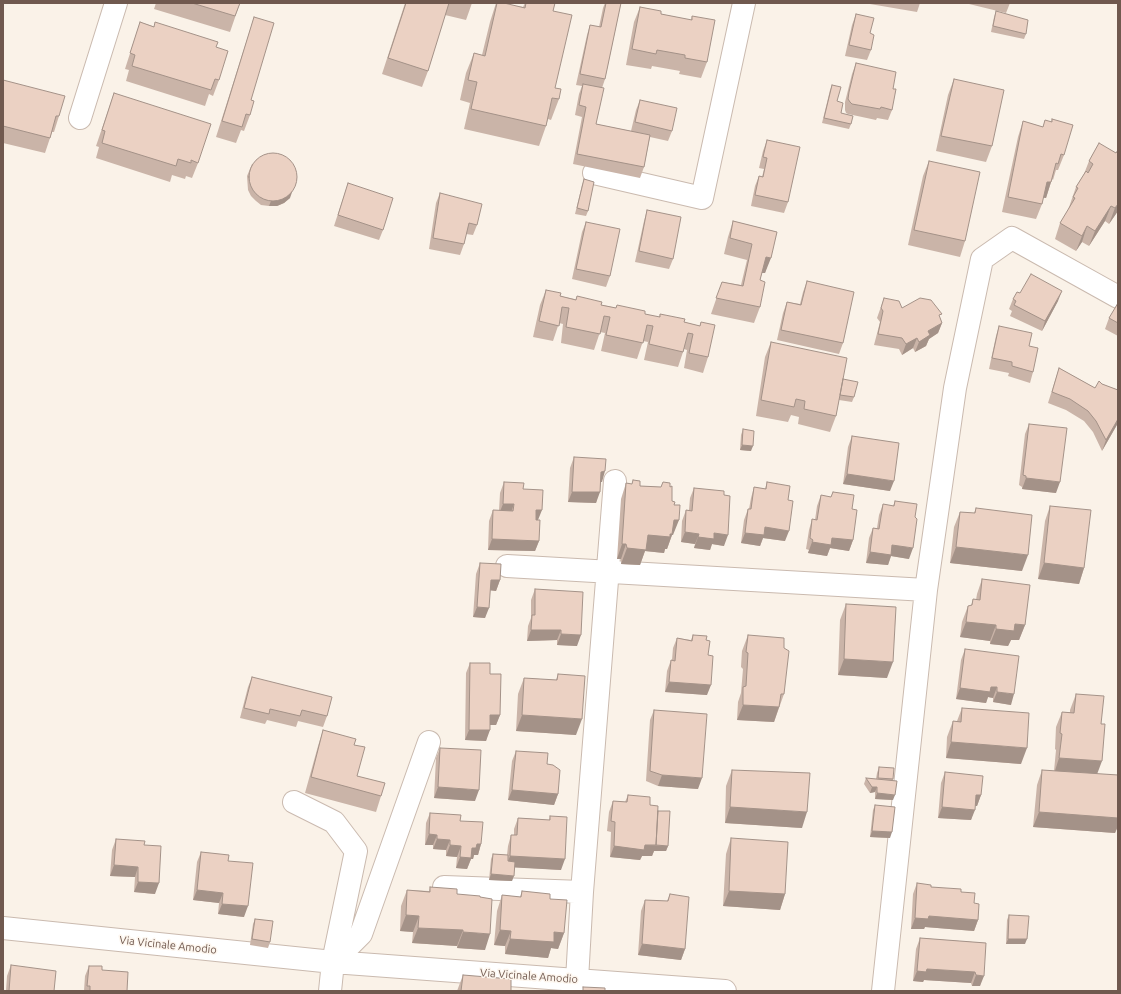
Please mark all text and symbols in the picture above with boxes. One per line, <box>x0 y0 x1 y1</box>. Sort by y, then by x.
street label: Via Vicinale Amodio <box>119 933 217 957</box>
street label: Via Vicinale Amodio <box>480 966 578 986</box>

